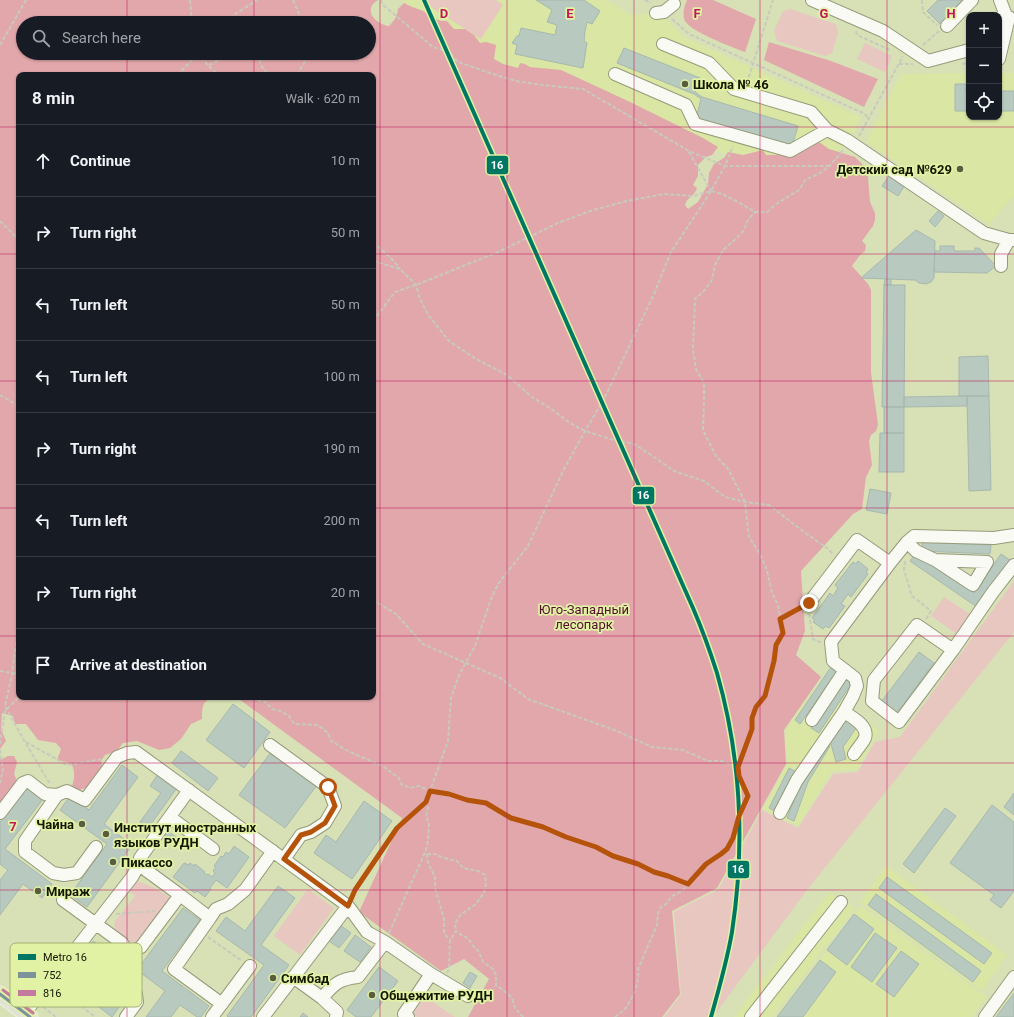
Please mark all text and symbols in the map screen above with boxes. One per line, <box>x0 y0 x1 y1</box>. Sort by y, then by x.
text: D <box>440 6 448 21</box>
text: E <box>566 6 574 21</box>
text: F <box>693 6 701 21</box>
text: G <box>820 6 829 21</box>
text: H <box>946 6 956 21</box>
map controls <box>966 12 1002 120</box>
button: + <box>966 12 1002 48</box>
search box <box>16 16 376 60</box>
icon: search <box>30 27 52 49</box>
text: Search here <box>62 29 141 47</box>
button: − <box>966 48 1002 84</box>
place label: Школа № 46 <box>693 77 769 92</box>
marker: Школа № 46 <box>680 79 690 89</box>
button: locate <box>966 84 1002 120</box>
text: 8 min <box>32 88 75 108</box>
text: Walk · 620 m <box>285 91 360 106</box>
icon: ahead <box>32 150 54 172</box>
text: Continue <box>70 152 131 170</box>
text: 10 m <box>331 153 360 168</box>
line badge: 16 <box>486 155 509 175</box>
text: 16 <box>491 159 503 172</box>
place label: Детский сад №629 <box>836 162 952 177</box>
marker: Детский сад №629 <box>955 164 965 174</box>
icon: right <box>32 222 54 244</box>
text: Turn right <box>70 224 136 242</box>
text: 50 m <box>331 225 360 240</box>
icon: left <box>32 294 54 316</box>
text: Turn left <box>70 296 127 314</box>
text: 50 m <box>331 297 360 312</box>
icon: left <box>32 366 54 388</box>
text: Turn left <box>70 368 127 386</box>
text: 100 m <box>323 369 360 384</box>
icon: right <box>32 438 54 460</box>
text: Turn right <box>70 440 136 458</box>
text: 190 m <box>323 441 360 456</box>
line badge: 16 <box>632 486 655 505</box>
text: 16 <box>637 489 649 502</box>
icon: left <box>32 510 54 532</box>
text: Turn left <box>70 512 127 530</box>
text: 200 m <box>323 513 360 528</box>
icon: right <box>32 582 54 604</box>
text: Turn right <box>70 584 136 602</box>
text: 20 m <box>331 585 360 600</box>
route end <box>800 594 818 612</box>
park label: Юго-Западный лесопарк <box>539 602 629 632</box>
icon: arrive <box>32 654 54 676</box>
text: Arrive at destination <box>70 656 207 674</box>
route start <box>319 778 337 796</box>
place label: Чайна <box>36 817 74 832</box>
text: 7 <box>9 819 17 834</box>
marker: Чайна <box>77 819 87 829</box>
place label: Институт иностранных языков РУДН <box>114 820 257 850</box>
marker: Институт иностранных языков РУДН <box>101 829 111 839</box>
place label: Пикассо <box>121 855 173 870</box>
marker: Пикассо <box>108 857 118 867</box>
line badge: 16 <box>727 860 750 879</box>
text: 16 <box>732 863 744 876</box>
place label: Мираж <box>46 884 90 899</box>
marker: Мираж <box>33 886 43 896</box>
legend <box>10 943 142 1007</box>
text: Metro 16 <box>43 951 87 964</box>
text: 752 <box>43 969 62 982</box>
place label: Симбад <box>281 971 329 986</box>
marker: Симбад <box>268 973 278 983</box>
text: 816 <box>43 987 62 1000</box>
place label: Общежитие РУДН <box>380 988 493 1003</box>
marker: Общежитие РУДН <box>367 990 377 1000</box>

